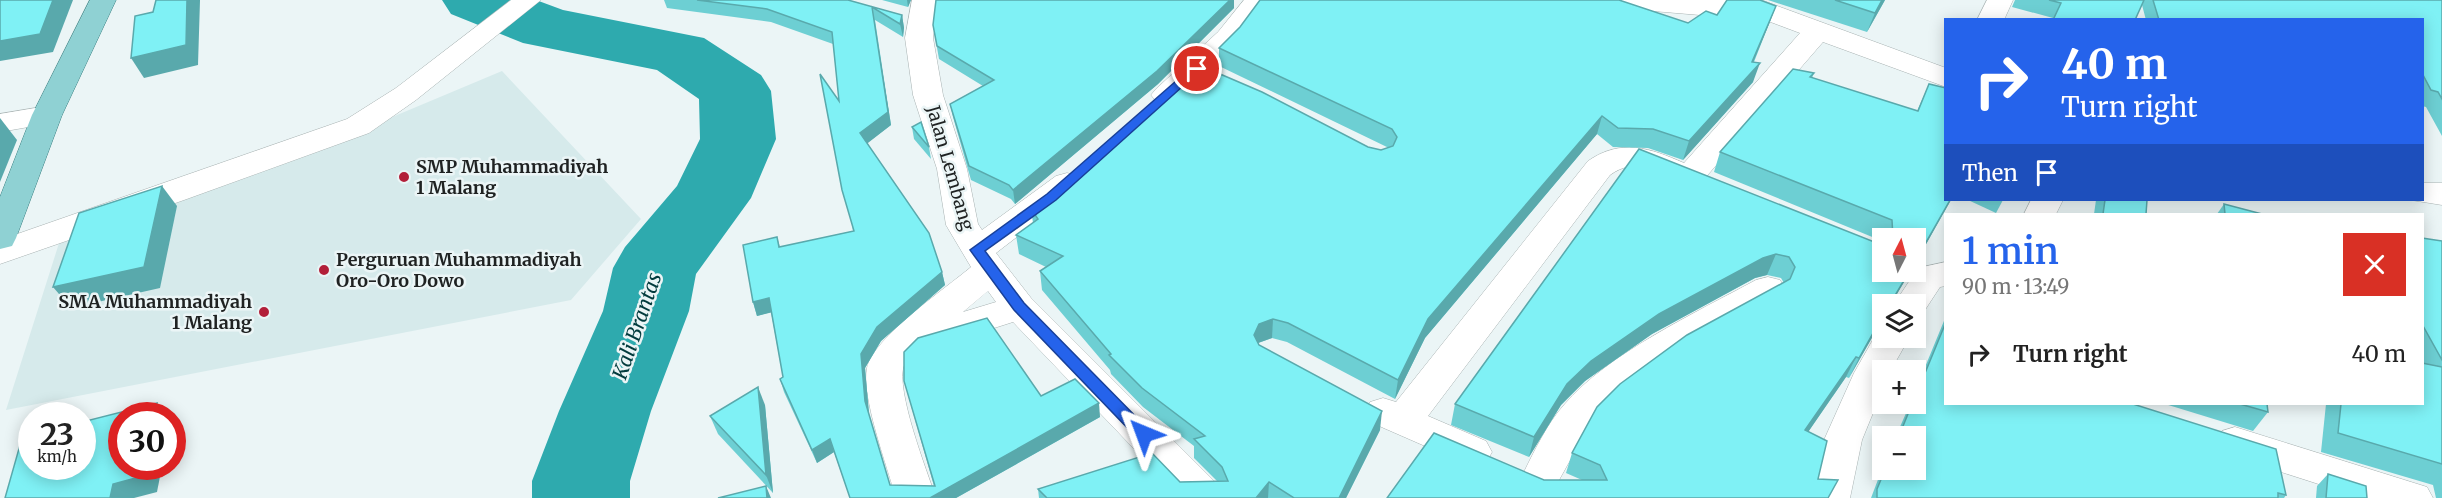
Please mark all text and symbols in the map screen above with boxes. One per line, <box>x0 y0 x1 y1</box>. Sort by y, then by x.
text: 40 m <box>2061 38 2167 90</box>
icon: right <box>1962 42 2040 120</box>
pin <box>1171 43 1222 94</box>
icon: arrive <box>1180 52 1213 85</box>
text: Turn right <box>2061 90 2198 124</box>
street label: Jalan Lembang <box>921 102 979 233</box>
place label: SMP Muhammadiyah 1 Malang <box>416 155 608 199</box>
icon: arrive <box>2030 156 2063 189</box>
text: Then <box>1962 159 2018 187</box>
marker: SMP Muhammadiyah 1 Malang <box>397 170 411 184</box>
north arrow <box>1872 228 1926 282</box>
map controls <box>1872 228 1926 480</box>
text: 1 min <box>1962 229 2059 274</box>
button: close <box>2343 233 2406 296</box>
place label: Perguruan Muhammadiyah Oro-Oro Dowo <box>336 248 582 292</box>
marker: Perguruan Muhammadiyah Oro-Oro Dowo <box>317 263 331 277</box>
water label: Kali Brantas <box>606 269 666 383</box>
text: 90 m · 13:49 <box>1962 274 2069 299</box>
place label: SMA Muhammadiyah 1 Malang <box>58 290 252 334</box>
button: layers <box>1872 294 1926 348</box>
marker: SMA Muhammadiyah 1 Malang <box>257 305 271 319</box>
icon: right <box>1962 338 1995 371</box>
text: Turn right <box>2013 340 2127 368</box>
text: 40 m <box>2351 340 2406 368</box>
button: + <box>1872 360 1926 414</box>
speed limit sign: 30 <box>108 402 186 480</box>
position arrow <box>1112 402 1176 466</box>
text: 23 <box>40 415 74 453</box>
button: − <box>1872 426 1926 480</box>
text: km/h <box>37 447 77 466</box>

